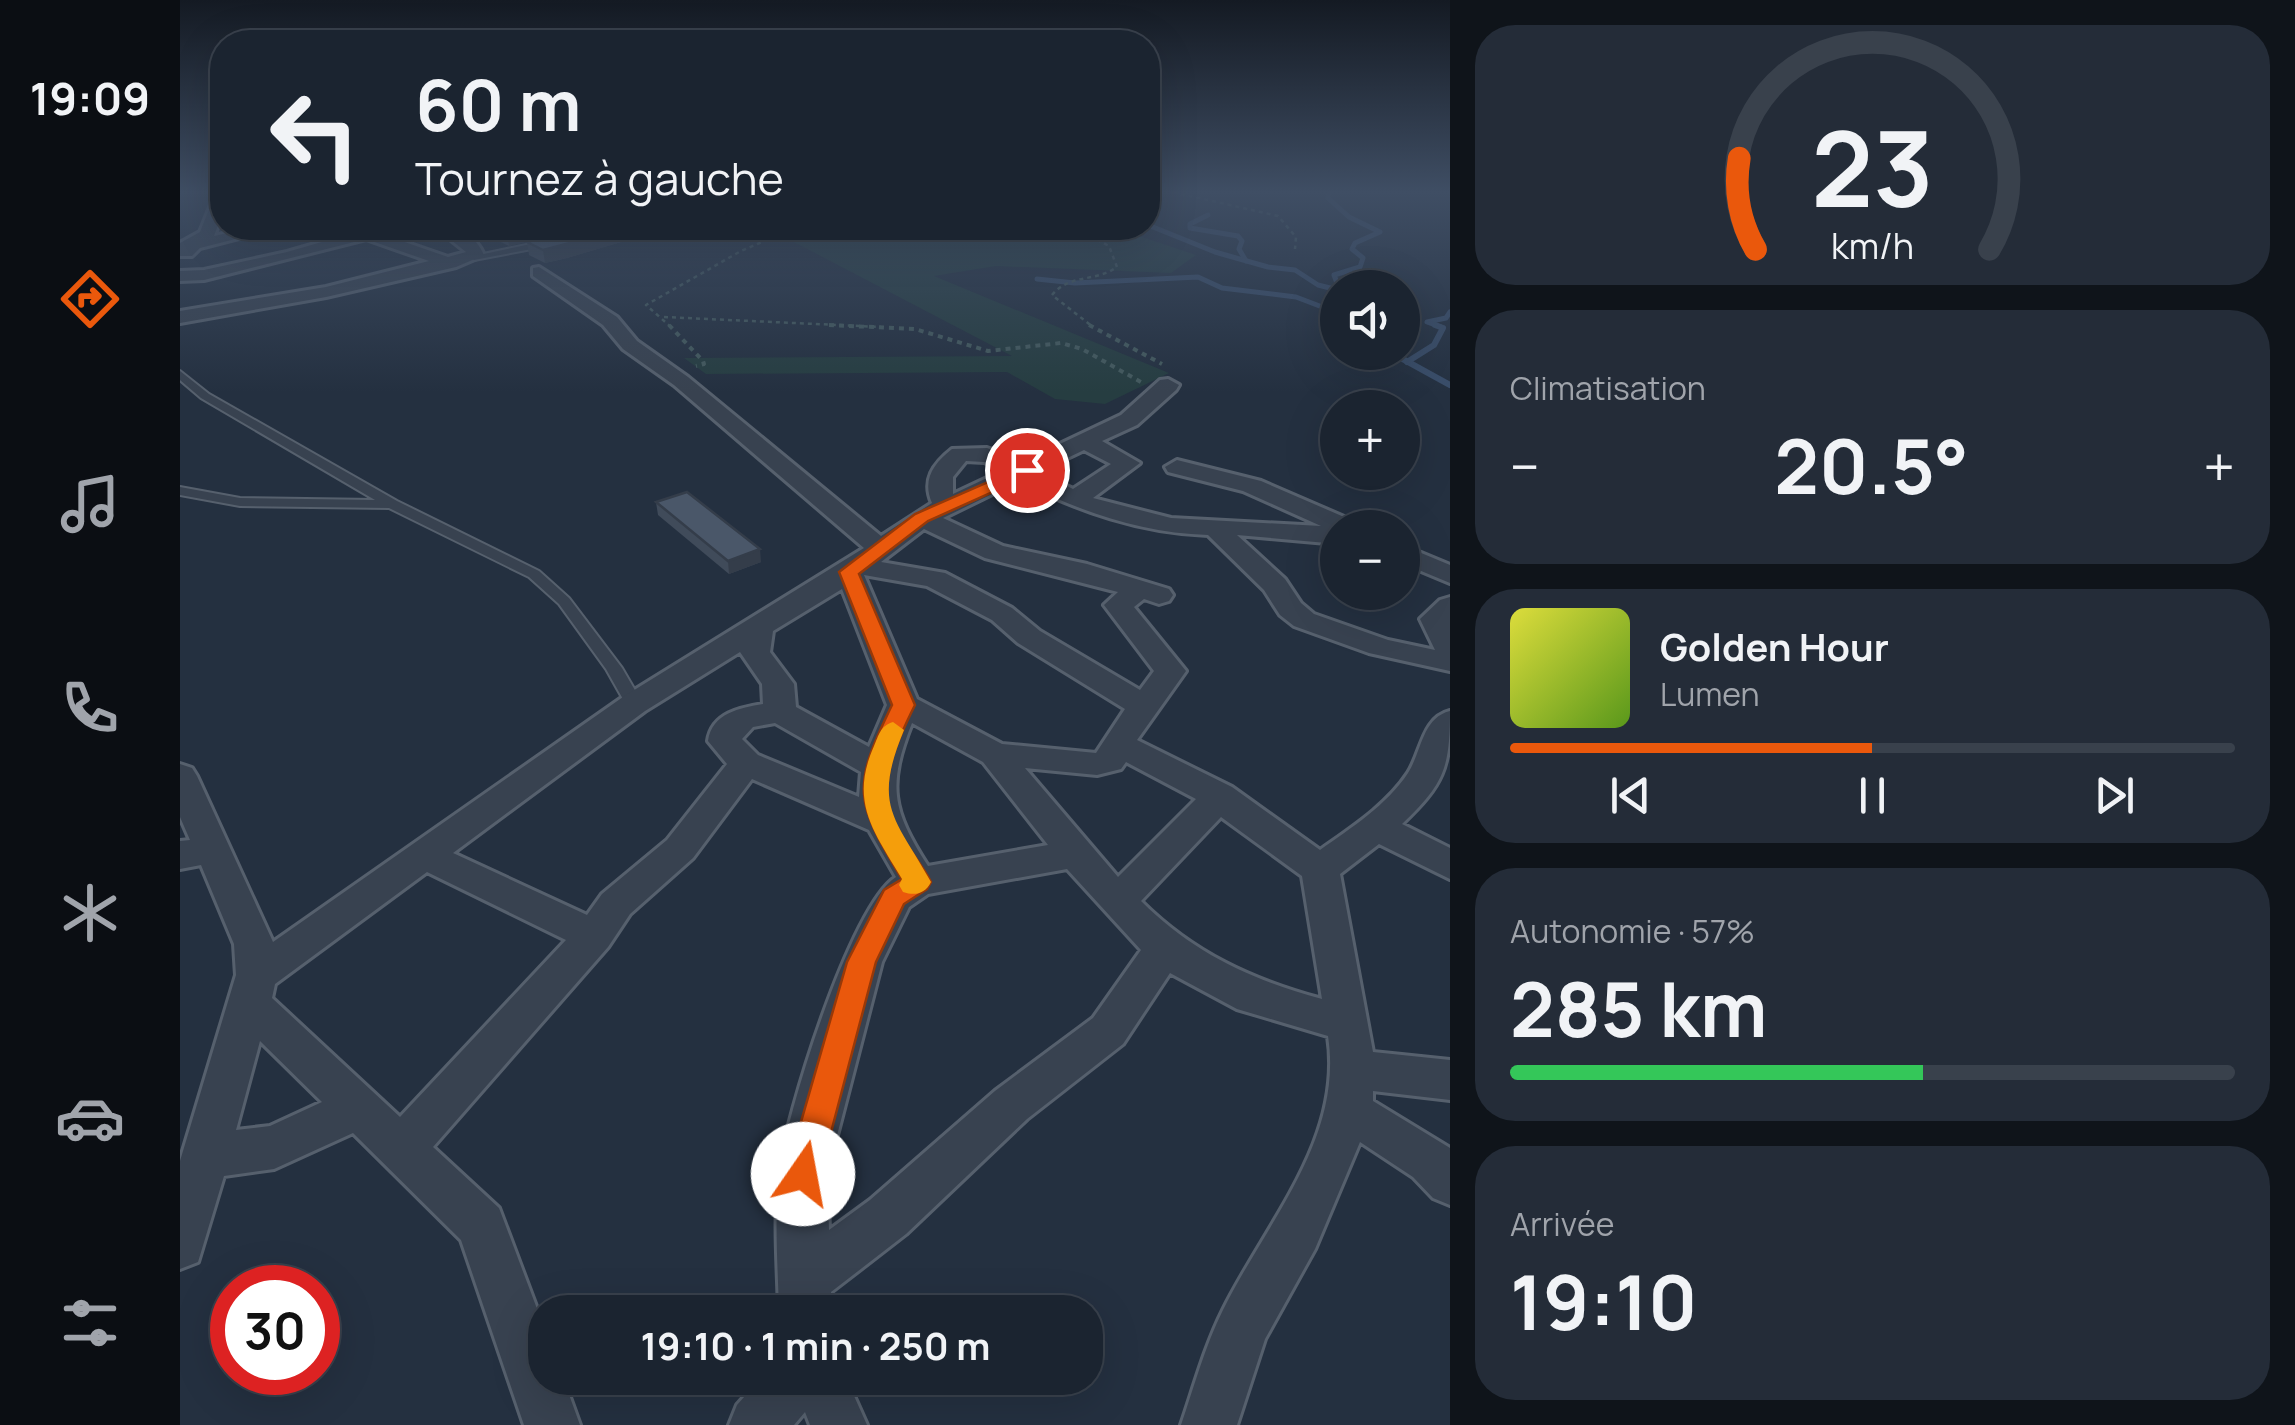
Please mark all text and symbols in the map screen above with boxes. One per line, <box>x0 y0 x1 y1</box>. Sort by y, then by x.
text: 60 m <box>415 56 582 152</box>
text: 19:09 <box>30 67 150 129</box>
icon: left <box>250 70 380 200</box>
text: 23 <box>1811 96 1934 238</box>
text: Tournez à gauche <box>415 147 784 209</box>
text: km/h <box>1831 221 1914 270</box>
icon: directions <box>55 264 125 334</box>
map controls <box>1320 270 1420 610</box>
button: sound <box>1320 270 1420 370</box>
text: Climatisation <box>1510 366 1706 410</box>
button: + <box>1320 390 1420 490</box>
text: 20.5° <box>1774 414 1969 517</box>
pin <box>985 428 1070 513</box>
text: − <box>1510 428 1540 504</box>
text: + <box>2203 428 2235 504</box>
icon: arrive <box>1000 443 1055 498</box>
icon: music <box>55 469 125 539</box>
button: − <box>1320 510 1420 610</box>
text: Golden Hour <box>1660 620 1889 672</box>
text: Lumen <box>1660 672 1760 716</box>
icon: phone <box>55 673 125 743</box>
icon: previous <box>1603 768 1658 823</box>
icon: pause <box>1845 768 1900 823</box>
icon: next <box>2087 768 2142 823</box>
icon: climate <box>55 878 125 948</box>
text: Autonomie · 57% <box>1510 909 1755 953</box>
text: 285 km <box>1510 957 1767 1060</box>
icon: car <box>55 1083 125 1153</box>
position arrow <box>751 1122 855 1226</box>
text: Arrivée <box>1510 1202 1614 1246</box>
text: 19:10 <box>1510 1250 1697 1353</box>
speed limit sign: 30 <box>210 1265 340 1395</box>
icon: filters <box>55 1288 125 1358</box>
text: 19:10 · 1 min · 250 m <box>640 1319 991 1371</box>

